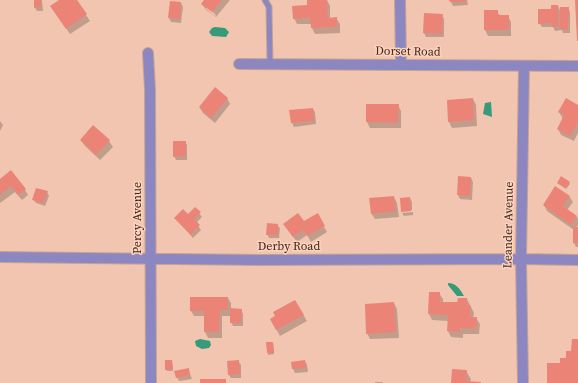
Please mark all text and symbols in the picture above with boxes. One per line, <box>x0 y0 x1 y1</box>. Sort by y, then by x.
street label: Dorset Road <box>375 44 441 60</box>
street label: Percy Avenue <box>131 182 145 254</box>
street label: Leander Avenue <box>501 182 517 268</box>
street label: Derby Road <box>258 240 320 254</box>

